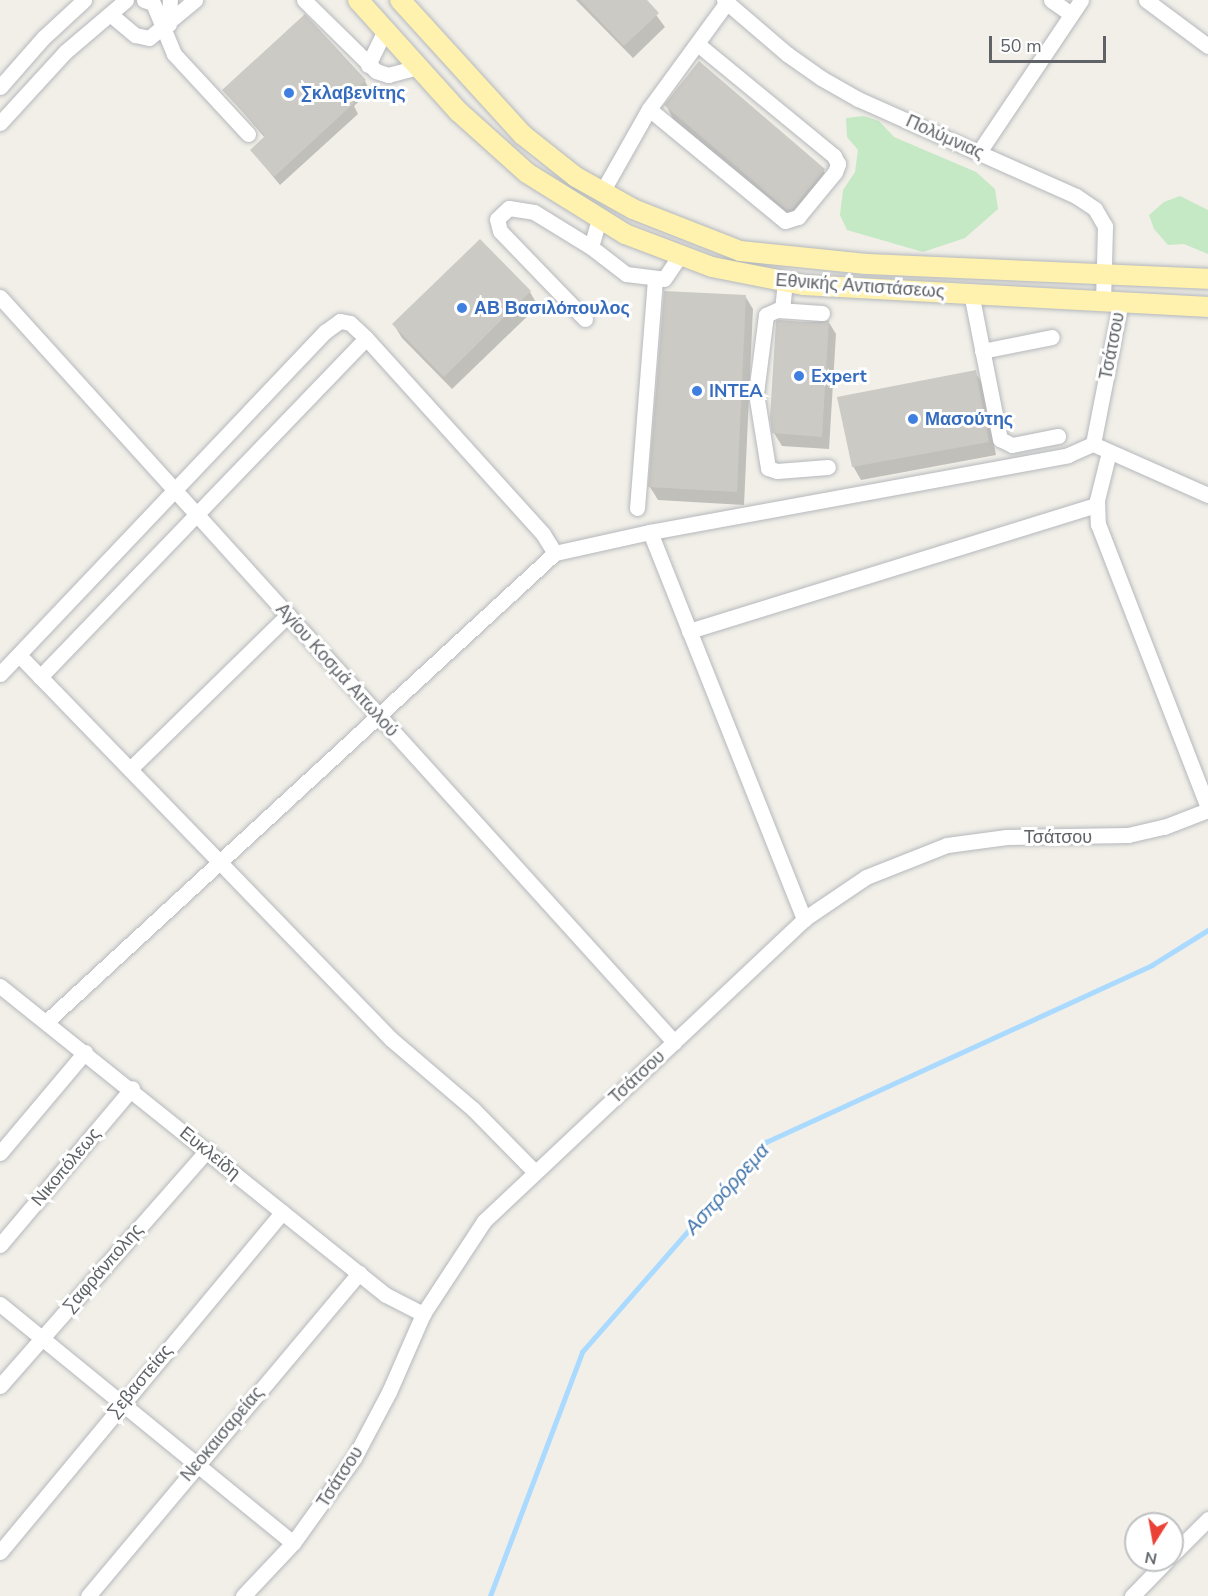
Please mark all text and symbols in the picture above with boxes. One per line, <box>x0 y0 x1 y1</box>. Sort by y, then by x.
scale bar <box>992 24 1109 62</box>
text: 50 m <box>1000 34 1042 58</box>
place label: Σκλαβενίτης <box>301 82 406 104</box>
marker: Σκλαβενίτης <box>282 86 296 100</box>
street label: Πολύμνιας <box>903 110 987 164</box>
street label: Εθνικής Αντιστάσεως <box>775 269 945 303</box>
place label: ΑΒ Βασιλόπουλος <box>474 297 630 319</box>
marker: ΑΒ Βασιλόπουλος <box>455 301 469 315</box>
street label: Τσάτσου <box>1095 310 1129 382</box>
place label: Expert <box>811 365 867 387</box>
marker: Expert <box>792 369 806 383</box>
place label: INTEA <box>709 380 763 402</box>
marker: INTEA <box>690 384 704 398</box>
place label: Μασούτης <box>925 408 1013 430</box>
marker: Μασούτης <box>906 412 920 426</box>
street label: Αγίου Κοσμά Αιτωλού <box>271 599 403 741</box>
street label: Τσάτσου <box>1024 826 1092 848</box>
street label: Τσάτσου <box>605 1046 669 1108</box>
street label: Ευκλείδη <box>175 1122 245 1184</box>
street label: Νικοπόλεως <box>27 1123 105 1211</box>
water label: Ασπρόρρεμα <box>680 1139 774 1239</box>
street label: Σαφράνπολης <box>59 1219 147 1317</box>
street label: Σεβαστείας <box>103 1340 177 1422</box>
street label: Νεοκαισαρείας <box>176 1382 268 1486</box>
street label: Τσάτσου <box>312 1442 368 1512</box>
north arrow <box>1124 1512 1184 1572</box>
text: N <box>1143 1546 1159 1570</box>

